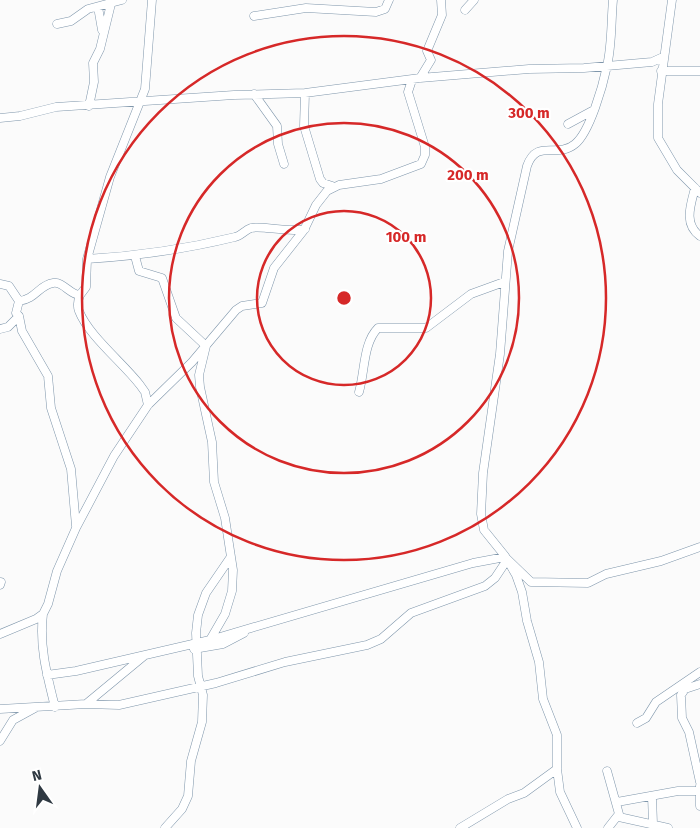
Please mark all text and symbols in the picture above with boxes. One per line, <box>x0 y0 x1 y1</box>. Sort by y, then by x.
text: 300 m <box>507 104 550 122</box>
text: 200 m <box>447 166 489 184</box>
text: 100 m <box>386 228 426 246</box>
centre of rings <box>335 289 353 307</box>
north arrow <box>15 763 65 813</box>
text: N <box>30 766 44 785</box>

